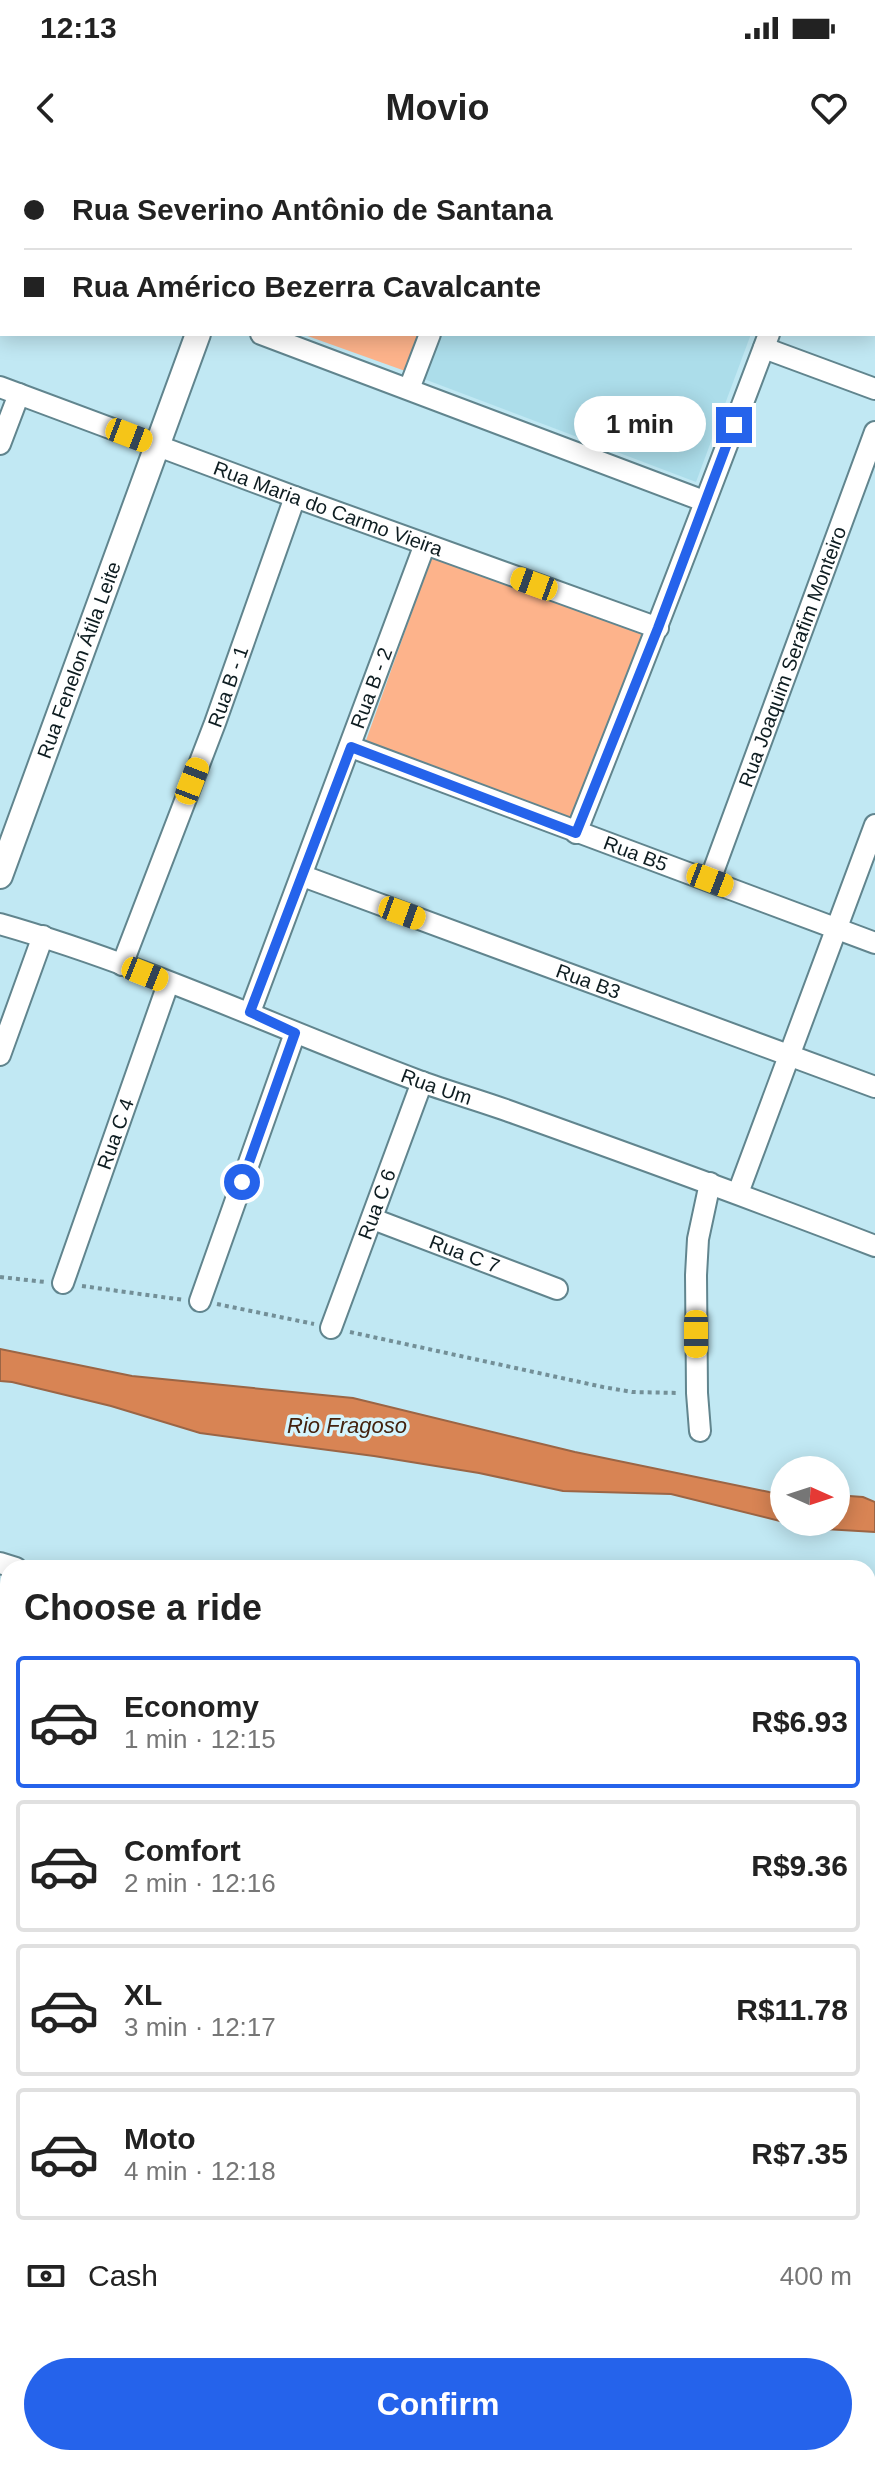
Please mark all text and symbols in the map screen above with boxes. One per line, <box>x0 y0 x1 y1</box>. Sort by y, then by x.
text: 12:13 <box>40 11 117 44</box>
icon: back <box>24 86 68 130</box>
icon: heart <box>807 86 851 130</box>
text: Movio <box>386 87 490 128</box>
text: Rua Severino Antônio de Santana <box>72 193 553 226</box>
text: Rua Américo Bezerra Cavalcante <box>72 270 541 303</box>
callout: 1 min <box>574 397 706 453</box>
route end <box>716 407 752 443</box>
text: 1 min <box>606 409 674 439</box>
car <box>102 415 156 455</box>
street label: Rua Maria do Carmo Vieira <box>211 457 446 561</box>
street label: Rua Joaquim Serafim Monteiro <box>734 523 850 790</box>
street label: Rua Fenelon Átila Leite <box>33 558 125 761</box>
car <box>507 565 561 603</box>
street label: Rua B - 1 <box>203 643 252 730</box>
street label: Rua B - 2 <box>346 644 396 731</box>
car <box>172 754 212 808</box>
street label: Rua B5 <box>601 832 671 875</box>
car <box>683 860 737 900</box>
car <box>375 894 429 932</box>
car <box>118 954 172 994</box>
street label: Rua B3 <box>553 959 623 1003</box>
street label: Rua Um <box>398 1064 475 1109</box>
street label: Rua C 4 <box>93 1096 138 1172</box>
route start <box>224 1164 260 1200</box>
street label: Rua C 6 <box>354 1166 400 1242</box>
street label: Rua C 7 <box>426 1231 503 1277</box>
car <box>684 1310 708 1358</box>
water label: Rio Fragoso <box>287 1413 407 1438</box>
north arrow <box>770 1456 850 1536</box>
map controls <box>770 1456 850 1536</box>
text: Choose a ride <box>24 1587 262 1628</box>
icon: car <box>28 1686 100 1758</box>
text: Economy <box>124 1690 259 1723</box>
text: R$6.93 <box>751 1705 848 1738</box>
text: 1 min · 12:15 <box>124 1724 276 1754</box>
icon: car <box>28 1830 100 1902</box>
text: Comfort <box>124 1834 241 1867</box>
text: R$9.36 <box>751 1849 848 1882</box>
text: 2 min · 12:16 <box>124 1868 276 1898</box>
icon: car <box>28 1974 100 2046</box>
text: XL <box>124 1978 162 2011</box>
text: R$11.78 <box>736 1993 848 2026</box>
text: 3 min · 12:17 <box>124 2012 276 2042</box>
icon: car <box>28 2118 100 2190</box>
text: Moto <box>124 2122 196 2155</box>
text: R$7.35 <box>751 2137 848 2170</box>
text: 4 min · 12:18 <box>124 2156 276 2186</box>
icon: cash <box>24 2254 68 2298</box>
text: Cash <box>88 2259 158 2292</box>
text: 400 m <box>780 2261 852 2291</box>
button: Confirm <box>24 2358 852 2450</box>

